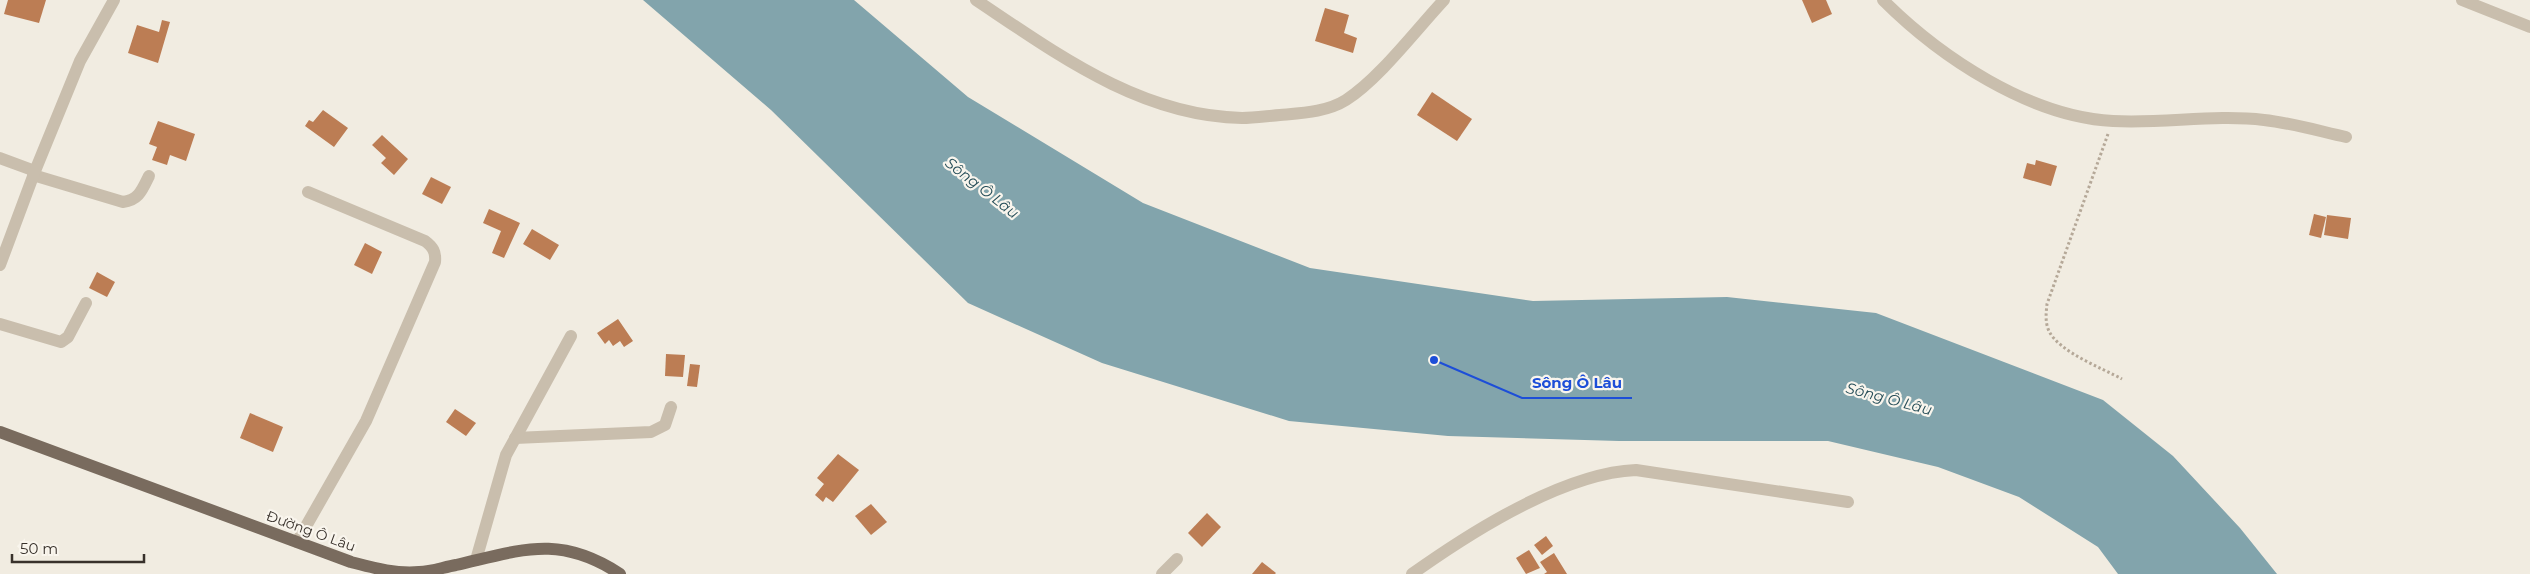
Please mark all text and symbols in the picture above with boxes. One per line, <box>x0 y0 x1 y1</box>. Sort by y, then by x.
water label: Sông Ô Lâu <box>942 153 1023 222</box>
callout: Sông Ô Lâu <box>1522 368 1632 398</box>
text: Sông Ô Lâu <box>1532 373 1622 392</box>
water label: Sông Ô Lâu <box>1844 378 1934 419</box>
street label: Đường Ô Lâu <box>264 507 358 555</box>
scale bar <box>12 532 145 564</box>
text: 50 m <box>20 539 58 558</box>

